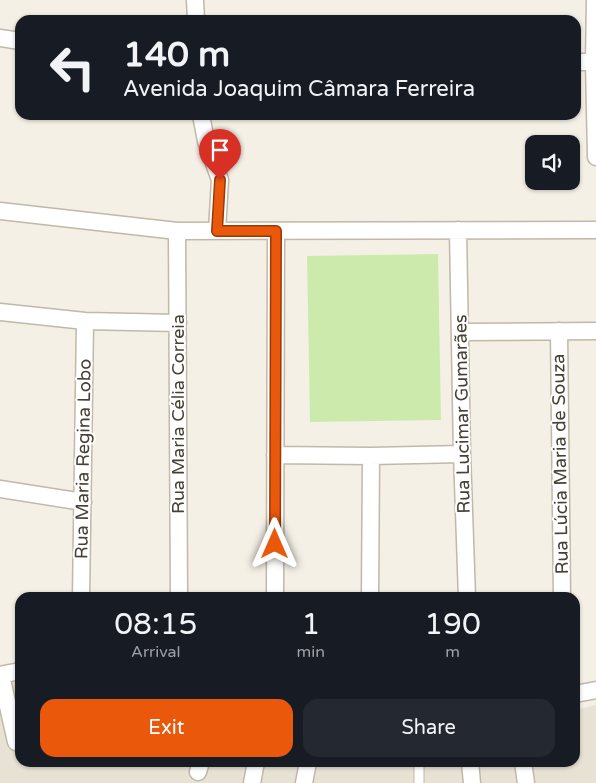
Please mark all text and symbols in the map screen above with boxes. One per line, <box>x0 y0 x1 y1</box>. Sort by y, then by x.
text: 140 m <box>123 34 230 76</box>
icon: left <box>40 35 105 100</box>
text: Avenida Joaquim Câmara Ferreira <box>123 76 475 102</box>
pin <box>199 129 241 180</box>
map controls <box>525 135 580 190</box>
button: sound <box>525 135 580 190</box>
icon: arrive <box>206 136 234 164</box>
street label: Rua Maria Célia Correia <box>167 314 189 514</box>
street label: Rua Lucimar Gumarães <box>449 314 475 514</box>
street label: Rua Lúcia Maria de Souza <box>547 353 573 575</box>
street label: Rua Maria Regina Lobo <box>70 359 96 559</box>
position arrow <box>248 517 300 569</box>
text: 08:15 <box>114 606 197 643</box>
text: 1 <box>301 606 320 643</box>
text: 190 <box>424 606 481 643</box>
text: Arrival <box>131 642 181 662</box>
text: min <box>297 642 325 662</box>
text: m <box>445 642 460 662</box>
button: Exit <box>40 699 293 757</box>
button: Share <box>303 699 555 757</box>

